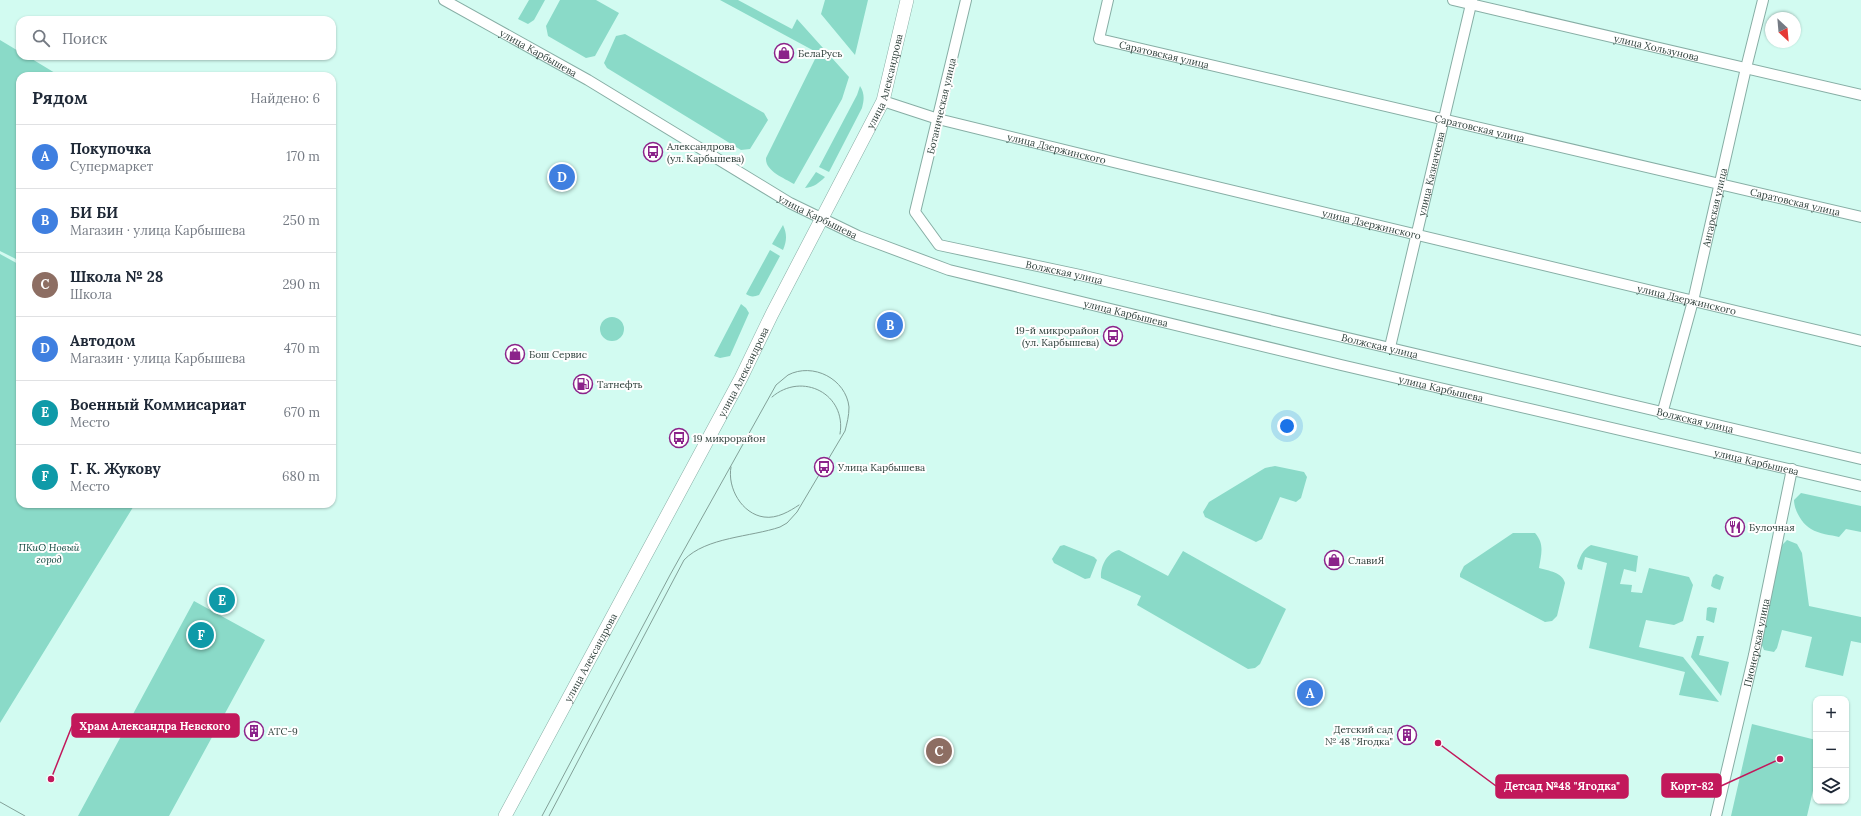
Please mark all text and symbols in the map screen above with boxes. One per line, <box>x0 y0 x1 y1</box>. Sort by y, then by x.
north arrow <box>1765 12 1801 48</box>
search box <box>16 16 336 60</box>
street label: улица Карбышева <box>497 26 579 80</box>
icon: search <box>30 27 52 49</box>
text: Поиск <box>62 29 107 48</box>
street label: улица Хользунова <box>1613 32 1700 64</box>
street label: улица Александрова <box>864 33 906 131</box>
street label: Саратовская улица <box>1118 38 1210 72</box>
shop icon: БелаРусь <box>773 42 795 64</box>
place label: БелаРусь <box>798 47 842 60</box>
street label: Ботаническая улица <box>924 57 959 155</box>
text: Рядом <box>32 87 88 109</box>
text: Найдено: 6 <box>251 90 320 107</box>
street label: Саратовская улица <box>1433 112 1526 145</box>
street label: улица Дзержинского <box>1006 130 1107 167</box>
street label: улица Казначеева <box>1415 130 1448 217</box>
text: Покупочка <box>70 139 151 158</box>
place label: Александрова (ул. Карбышева) <box>666 140 744 165</box>
bus stop icon: Александрова (ул. Карбышева) <box>642 141 664 163</box>
text: A <box>41 148 49 165</box>
text: 170 m <box>286 148 320 165</box>
text: Супермаркет <box>70 158 153 175</box>
pin: D <box>549 162 575 192</box>
street label: Ангарская улица <box>1699 167 1730 249</box>
street label: Саратовская улица <box>1749 185 1841 219</box>
street label: улица Карбышева <box>776 191 859 242</box>
text: БИ БИ <box>70 203 118 222</box>
street label: улица Дзержинского <box>1321 206 1422 243</box>
text: B <box>41 212 49 229</box>
text: 250 m <box>283 212 320 229</box>
text: Магазин · улица Карбышева <box>70 222 246 239</box>
street label: Волжская улица <box>1024 258 1104 287</box>
text: Школа № 28 <box>70 267 163 286</box>
text: C <box>41 276 49 293</box>
text: 290 m <box>282 276 320 293</box>
street label: улица Дзержинского <box>1636 282 1738 318</box>
text: Школа <box>70 286 112 303</box>
street label: улица Карбышева <box>1082 297 1169 330</box>
pin: B <box>877 310 903 340</box>
place label: 19-й микрорайон (ул. Карбышева) <box>1015 324 1099 349</box>
street label: улица Александрова <box>715 325 772 419</box>
bus stop icon: 19-й микрорайон (ул. Карбышева) <box>1102 325 1124 347</box>
text: Автодом <box>70 331 135 350</box>
street label: Волжская улица <box>1340 331 1419 361</box>
text: D <box>40 340 50 357</box>
text: 470 m <box>284 340 320 357</box>
shop icon: Бош Сервис <box>504 343 526 365</box>
place label: Бош Сервис <box>529 348 587 361</box>
text: Магазин · улица Карбышева <box>70 350 246 367</box>
fuel station icon: Татнефть <box>572 373 594 395</box>
street label: улица Карбышева <box>1397 373 1484 405</box>
place label: Татнефть <box>597 378 643 391</box>
text: Военный Коммисариат <box>70 395 246 414</box>
text: E <box>41 404 49 421</box>
text: 670 m <box>283 404 320 421</box>
street label: Волжская улица <box>1655 405 1735 436</box>
text: Место <box>70 414 110 431</box>
your location <box>1277 416 1297 436</box>
bus stop icon: 19 микрорайон <box>668 427 690 449</box>
place label: 19 микрорайон <box>693 432 765 445</box>
street label: улица Карбышева <box>1713 446 1800 478</box>
bus stop icon: Улица Карбышева <box>813 456 835 478</box>
text: Г. К. Жукову <box>70 459 161 478</box>
place label: Улица Карбышева <box>837 461 925 474</box>
text: F <box>41 468 49 485</box>
text: 680 m <box>282 468 320 485</box>
text: Место <box>70 478 110 495</box>
restaurant icon: Булочная <box>1724 516 1746 538</box>
place label: Булочная <box>1749 521 1795 534</box>
park label: ПКиО Новый город <box>19 541 80 566</box>
shop icon: СлавиЯ <box>1323 549 1345 571</box>
place label: СлавиЯ <box>1348 554 1385 567</box>
pin: E <box>209 585 235 615</box>
street label: Пионерская улица <box>1741 597 1772 688</box>
street label: улица Александрова <box>562 611 620 705</box>
pin: F <box>188 620 214 650</box>
pin: A <box>1297 678 1323 708</box>
map controls <box>1813 696 1849 804</box>
button: + <box>1813 696 1849 732</box>
callout: Храм Александра Невского <box>72 714 239 737</box>
text: Храм Александра Невского <box>80 719 230 733</box>
building icon: АТС-9 <box>243 720 265 742</box>
place label: Детский сад № 48 "Ягодка" <box>1325 723 1393 748</box>
building icon: Детский сад № 48 "Ягодка" <box>1396 724 1418 746</box>
place label: АТС-9 <box>267 725 298 738</box>
button: − <box>1813 732 1849 768</box>
pin: C <box>926 736 952 766</box>
button: layers <box>1813 768 1849 804</box>
callout: Корт-82 <box>1662 774 1721 797</box>
callout: Детсад №48 "Ягодка" <box>1496 775 1628 798</box>
text: Детсад №48 "Ягодка" <box>1504 779 1620 793</box>
text: Корт-82 <box>1670 779 1714 793</box>

